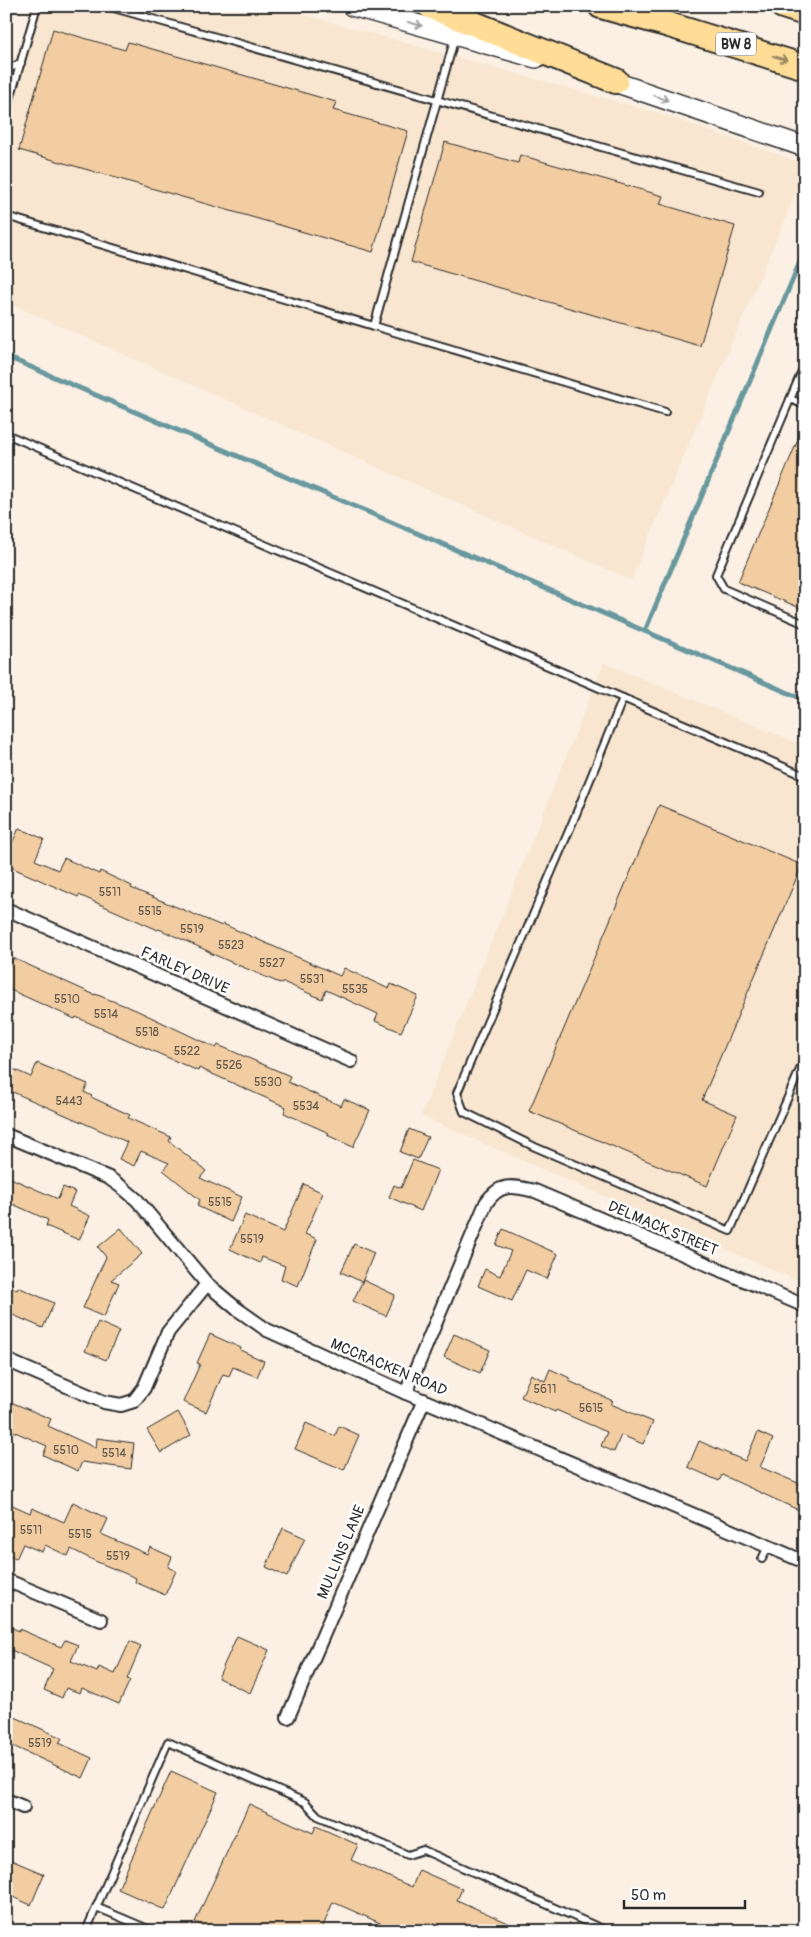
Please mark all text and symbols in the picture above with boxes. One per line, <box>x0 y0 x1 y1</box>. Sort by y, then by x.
one-way arrow <box>407 20 423 30</box>
road number: BW 8 <box>716 33 756 56</box>
one-way arrow <box>772 54 788 64</box>
one-way arrow <box>653 94 669 103</box>
house number: 5511 <box>99 885 121 900</box>
house number: 5515 <box>138 904 162 919</box>
house number: 5519 <box>180 922 204 937</box>
house number: 5523 <box>218 938 244 953</box>
street label: FARLEY DRIVE <box>138 942 232 998</box>
house number: 5527 <box>259 956 286 971</box>
house number: 5531 <box>300 972 324 987</box>
house number: 5535 <box>342 982 368 997</box>
house number: 5510 <box>54 992 80 1007</box>
house number: 5514 <box>94 1007 118 1022</box>
house number: 5518 <box>135 1025 159 1040</box>
house number: 5522 <box>174 1044 200 1059</box>
house number: 5526 <box>216 1058 242 1073</box>
house number: 5530 <box>254 1075 282 1090</box>
house number: 5443 <box>55 1094 83 1109</box>
house number: 5534 <box>293 1099 319 1114</box>
house number: 5515 <box>208 1195 232 1210</box>
street label: DELMACK STREET <box>605 1197 721 1260</box>
house number: 5519 <box>240 1232 264 1247</box>
street label: MCCRACKEN ROAD <box>328 1334 450 1401</box>
house number: 5611 <box>534 1382 556 1397</box>
house number: 5615 <box>579 1401 603 1416</box>
house number: 5510 <box>53 1443 79 1458</box>
house number: 5514 <box>102 1446 126 1461</box>
street label: MULLINS LANE <box>313 1502 370 1602</box>
house number: 5511 <box>20 1523 42 1538</box>
house number: 5515 <box>68 1527 92 1542</box>
house number: 5519 <box>106 1549 130 1564</box>
house number: 5519 <box>28 1736 52 1751</box>
scale bar <box>624 1877 745 1909</box>
text: 50 m <box>631 1886 666 1905</box>

